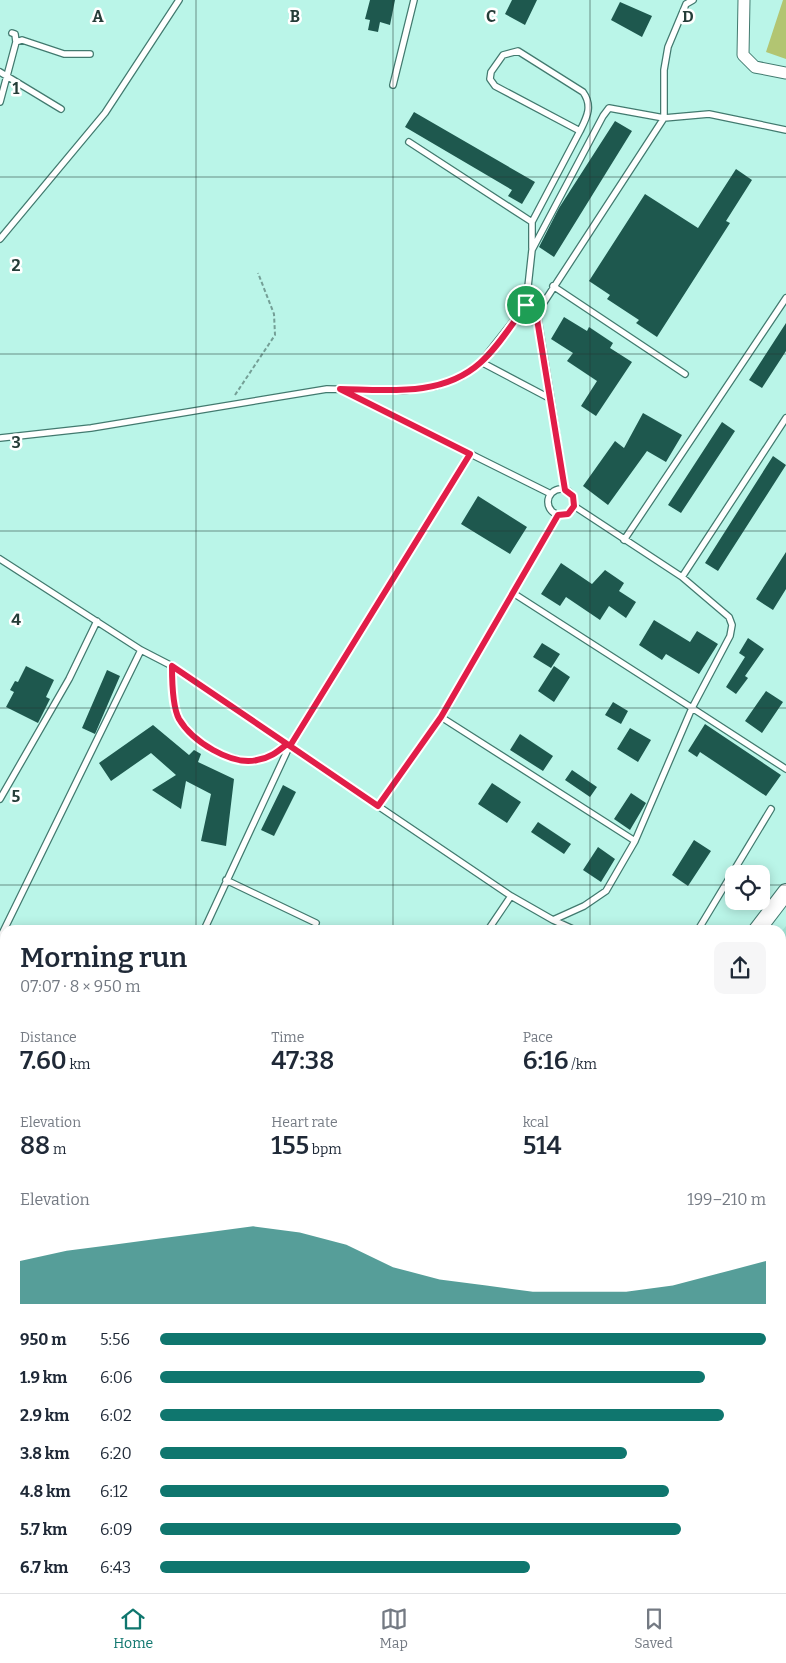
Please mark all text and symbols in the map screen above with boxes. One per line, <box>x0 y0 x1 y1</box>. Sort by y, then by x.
text: A <box>92 7 104 26</box>
text: B <box>290 7 300 26</box>
text: C <box>486 7 496 26</box>
text: D <box>682 7 694 26</box>
text: 1 <box>13 79 20 98</box>
text: 2 <box>11 256 21 275</box>
pin <box>505 284 547 326</box>
icon: arrive <box>512 291 540 319</box>
text: 3 <box>11 433 21 452</box>
text: 4 <box>11 610 21 629</box>
text: 5 <box>12 787 21 806</box>
map controls <box>725 865 770 910</box>
button: locate <box>725 865 770 910</box>
text: Morning run <box>20 941 187 974</box>
button: share <box>714 942 766 994</box>
text: 07:07 · 8 × 950 m <box>20 977 140 996</box>
text: Distance <box>20 1029 77 1046</box>
text: Time <box>271 1029 304 1046</box>
text: Pace <box>523 1029 553 1046</box>
text: 7.60 <box>20 1046 67 1076</box>
text: 47:38 <box>271 1046 334 1076</box>
text: 6:16 <box>523 1046 568 1076</box>
text: km <box>67 1056 90 1073</box>
text: /km <box>568 1056 597 1073</box>
text: Elevation <box>20 1114 81 1131</box>
text: Heart rate <box>271 1114 338 1131</box>
text: kcal <box>523 1114 549 1131</box>
text: 88 <box>20 1131 50 1161</box>
text: 155 <box>271 1131 309 1161</box>
text: 514 <box>523 1131 562 1161</box>
text: m <box>50 1141 66 1158</box>
text: bpm <box>309 1141 342 1158</box>
text: Elevation <box>20 1190 90 1209</box>
text: 199–210 m <box>687 1190 766 1209</box>
text: 950 m <box>20 1330 67 1349</box>
text: 5:56 <box>100 1330 130 1349</box>
text: 1.9 km <box>20 1368 67 1387</box>
text: 6:06 <box>100 1368 132 1387</box>
text: 2.9 km <box>20 1406 69 1425</box>
text: 6:02 <box>100 1406 132 1425</box>
text: 3.8 km <box>20 1444 69 1463</box>
text: 6:20 <box>100 1444 132 1463</box>
text: 4.8 km <box>20 1482 71 1501</box>
text: 6:12 <box>100 1482 128 1501</box>
text: 5.7 km <box>20 1520 67 1539</box>
text: 6:09 <box>100 1520 132 1539</box>
text: 6.7 km <box>20 1558 68 1577</box>
text: 6:43 <box>100 1558 131 1577</box>
tab: Home <box>113 1605 153 1652</box>
tab: Map <box>380 1605 408 1652</box>
tab: Saved <box>634 1605 673 1652</box>

